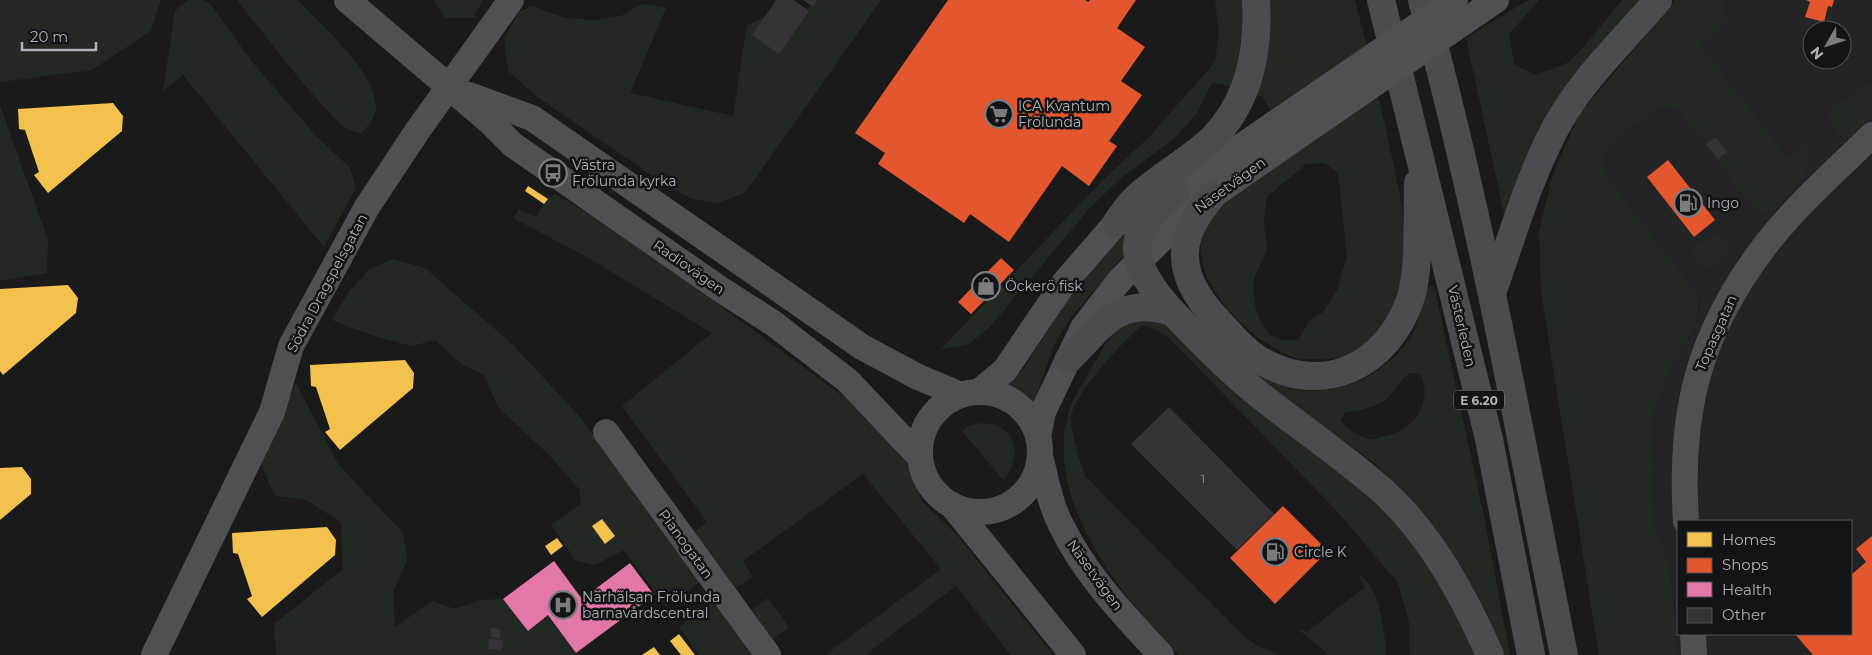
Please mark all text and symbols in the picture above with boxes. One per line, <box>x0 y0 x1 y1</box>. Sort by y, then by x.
scale bar <box>22 20 96 52</box>
north arrow <box>1802 20 1852 70</box>
text: 20 m <box>30 27 68 46</box>
text: N <box>1806 43 1827 63</box>
place label: ICA Kvantum Frölunda <box>1018 97 1110 131</box>
supermarket icon: ICA Kvantum Frölunda <box>984 99 1014 129</box>
street label: Näsetvägen <box>1191 153 1269 217</box>
place label: Västra Frölunda kyrka <box>572 156 677 190</box>
bus stop icon: Västra Frölunda kyrka <box>538 158 568 188</box>
fuel station icon: Ingo <box>1673 188 1703 218</box>
place label: Ingo <box>1707 194 1739 212</box>
street label: Södra Dragspelsgatan <box>283 210 371 356</box>
street label: Radiovägen <box>650 236 728 298</box>
shop icon: Öckerö fisk <box>971 271 1001 301</box>
place label: Öckerö fisk <box>1005 277 1083 295</box>
street label: Västerleden <box>1444 283 1480 369</box>
street label: Topasgatan <box>1691 292 1741 374</box>
road number: E 6.20 <box>1454 390 1504 410</box>
house number: 1 <box>1201 472 1205 486</box>
street label: Pianogatan <box>655 506 717 582</box>
legend <box>1677 520 1852 635</box>
text: Homes <box>1722 530 1776 549</box>
street label: Näsetvägen <box>1063 536 1127 614</box>
fuel station icon: Circle K <box>1260 537 1290 567</box>
place label: Circle K <box>1294 543 1347 561</box>
text: Shops <box>1722 555 1768 574</box>
text: Health <box>1722 580 1772 599</box>
place label: Närhälsan Frölunda barnavårdscentral <box>582 588 720 622</box>
hospital icon: Närhälsan Frölunda barnavårdscentral <box>548 590 578 620</box>
text: Other <box>1722 605 1766 624</box>

